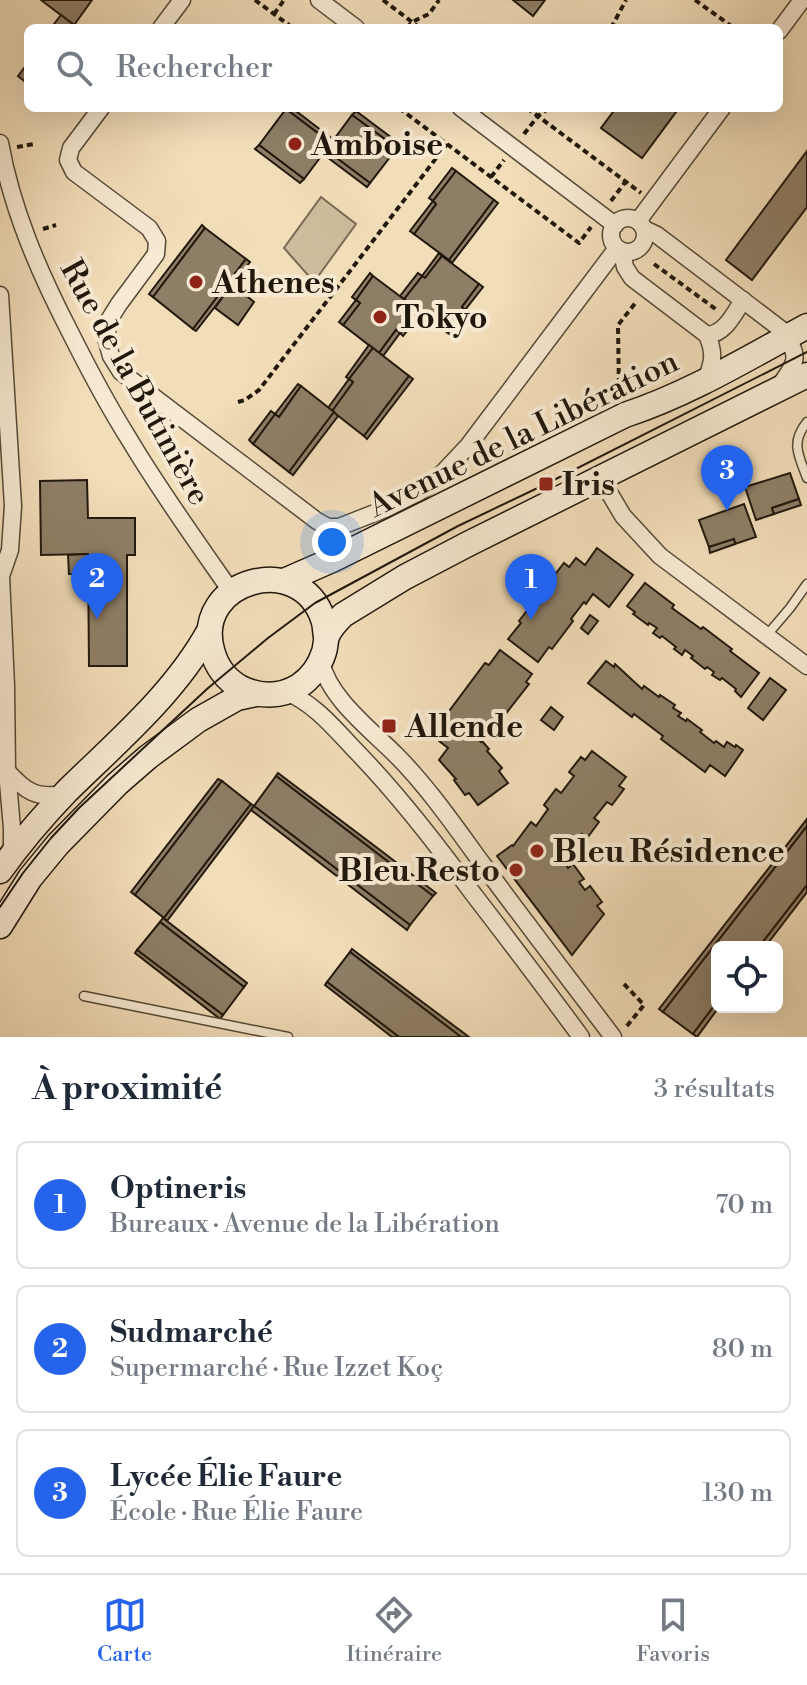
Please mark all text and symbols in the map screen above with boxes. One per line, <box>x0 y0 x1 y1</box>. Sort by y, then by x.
search box <box>24 24 783 112</box>
icon: search <box>52 46 96 90</box>
text: Rechercher <box>116 49 273 87</box>
place label: Amboise <box>310 125 443 165</box>
marker: Amboise <box>286 135 304 153</box>
street label: Rue de la Butinière <box>51 253 219 512</box>
place label: Athenes <box>211 263 335 303</box>
marker: Athenes <box>187 273 205 291</box>
place label: Tokyo <box>396 298 488 338</box>
marker: Tokyo <box>371 308 389 326</box>
street label: Avenue de la Libération <box>361 341 685 527</box>
pin: 3 <box>701 445 753 511</box>
place label: Iris <box>562 465 615 505</box>
marker: Iris <box>537 475 555 493</box>
your location <box>312 522 352 562</box>
pin: 2 <box>71 553 123 619</box>
pin: 1 <box>505 554 557 620</box>
place label: Allende <box>404 707 523 747</box>
marker: Allende <box>380 717 398 735</box>
place label: Bleu Résidence <box>553 832 785 872</box>
marker: Bleu Résidence <box>528 842 546 860</box>
place label: Bleu Resto <box>339 851 500 891</box>
marker: Bleu Resto <box>507 861 525 879</box>
map controls <box>711 941 783 1013</box>
button: locate <box>711 941 783 1013</box>
text: À proximité <box>32 1068 222 1110</box>
text: 3 résultats <box>654 1073 775 1105</box>
text: Optineris <box>110 1170 246 1208</box>
text: 1 <box>54 1189 66 1221</box>
text: 70 m <box>715 1189 773 1221</box>
text: Bureaux · Avenue de la Libération <box>110 1208 500 1240</box>
text: Sudmarché <box>110 1314 273 1352</box>
text: 2 <box>52 1333 68 1365</box>
text: 80 m <box>712 1333 773 1365</box>
text: Supermarché · Rue Izzet Koç <box>110 1352 443 1384</box>
text: Lycée Élie Faure <box>110 1458 342 1496</box>
text: 3 <box>52 1477 68 1509</box>
text: 130 m <box>702 1477 773 1509</box>
text: École · Rue Élie Faure <box>110 1496 363 1528</box>
tab: Carte <box>97 1593 152 1668</box>
tab: Itinéraire <box>346 1593 442 1668</box>
tab: Favoris <box>636 1593 710 1668</box>

